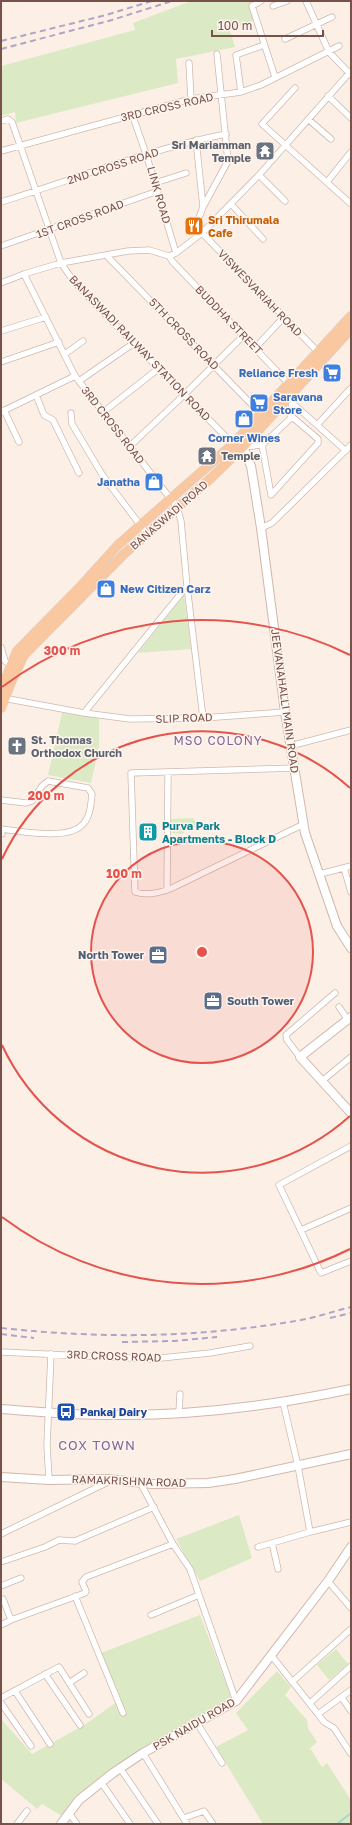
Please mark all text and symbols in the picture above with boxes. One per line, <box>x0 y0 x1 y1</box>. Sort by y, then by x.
scale bar <box>212 12 323 38</box>
text: 100 m <box>218 18 252 33</box>
street label: 3RD CROSS ROAD <box>119 89 215 124</box>
place label: Sri Mariamman Temple <box>171 138 251 164</box>
temple icon: Sri Mariamman Temple <box>254 140 276 162</box>
street label: 2ND CROSS ROAD <box>65 144 161 186</box>
street label: LINK ROAD <box>145 165 174 225</box>
street label: 1ST CROSS ROAD <box>34 197 126 240</box>
place label: Sri Thirumala Cafe <box>208 213 279 239</box>
restaurant icon: Sri Thirumala Cafe <box>183 215 205 237</box>
street label: VISWESVARIAH ROAD <box>216 247 305 339</box>
street label: BANASWADI RAILWAY STATION ROAD <box>67 272 214 423</box>
street label: BUDDHA STREET <box>193 282 266 357</box>
street label: 5TH CROSS ROAD <box>147 295 222 372</box>
supermarket icon: Reliance Fresh <box>321 362 343 384</box>
place label: Reliance Fresh <box>239 366 318 379</box>
street label: 3RD CROSS ROAD <box>79 383 148 466</box>
place label: Saravana Store <box>273 390 323 416</box>
supermarket icon: Saravana Store <box>248 392 270 414</box>
shop icon: Corner Wines <box>233 408 255 430</box>
place label: Corner Wines <box>208 431 280 444</box>
temple icon: Temple <box>196 445 218 467</box>
place label: Temple <box>221 449 261 462</box>
shop icon: Janatha <box>143 471 165 493</box>
place label: Janatha <box>97 475 140 488</box>
street label: BANASWADI ROAD <box>127 477 210 552</box>
shop icon: New Citizen Carz <box>95 578 117 600</box>
place label: New Citizen Carz <box>120 582 211 595</box>
street label: JEEVANAHALLI MAIN ROAD <box>269 628 302 774</box>
text: 300 m <box>44 643 80 658</box>
street label: SLIP ROAD <box>155 710 213 725</box>
place label: St. Thomas Orthodox Church <box>31 733 122 759</box>
district label: MSO COLONY <box>174 733 262 748</box>
church icon: St. Thomas Orthodox Church <box>6 735 28 757</box>
text: 200 m <box>28 788 64 803</box>
place label: Purva Park Apartments - Block D <box>162 819 276 845</box>
building icon: Purva Park Apartments - Block D <box>137 821 159 843</box>
text: 100 m <box>106 866 142 881</box>
office icon: North Tower <box>147 944 169 966</box>
centre of rings <box>195 945 209 959</box>
place label: North Tower <box>78 948 145 961</box>
office icon: South Tower <box>202 990 224 1012</box>
place label: South Tower <box>227 994 295 1007</box>
street label: 3RD CROSS ROAD <box>66 1347 162 1364</box>
bus stop icon: Pankaj Dairy <box>55 1401 77 1423</box>
place label: Pankaj Dairy <box>80 1405 147 1418</box>
district label: COX TOWN <box>58 1437 136 1453</box>
street label: RAMAKRISHNA ROAD <box>72 1472 187 1489</box>
street label: PSK NAIDU ROAD <box>150 1695 237 1752</box>

